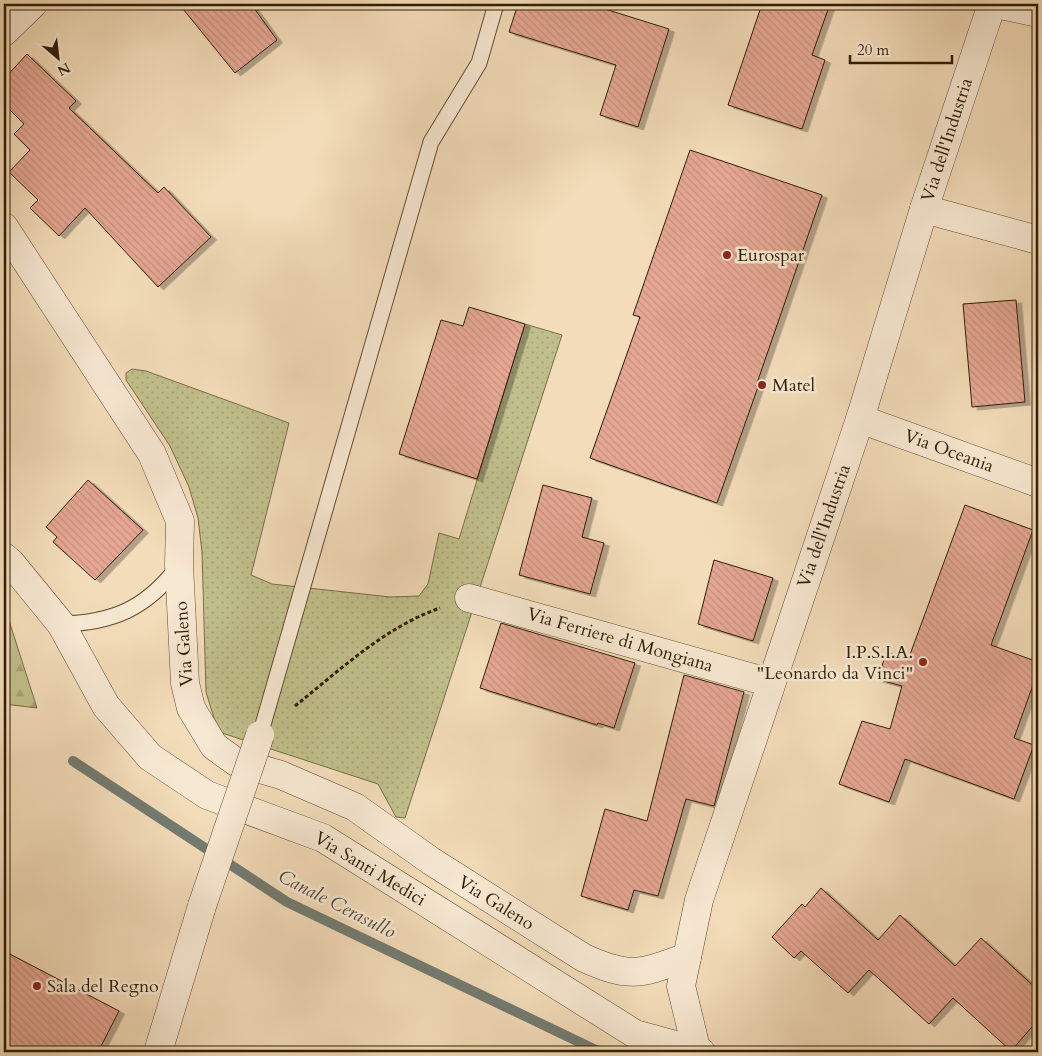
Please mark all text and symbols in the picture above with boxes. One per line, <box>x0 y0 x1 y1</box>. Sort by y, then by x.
north arrow <box>32 32 82 82</box>
scale bar <box>850 32 952 64</box>
text: 20 m <box>857 40 889 60</box>
text: N <box>54 58 74 80</box>
street label: Via dell'Industria <box>915 75 979 205</box>
place label: Eurospar <box>737 243 805 268</box>
marker: Eurospar <box>721 249 733 261</box>
place label: Matel <box>772 373 816 398</box>
marker: Matel <box>756 379 768 391</box>
street label: Via Oceania <box>901 423 997 479</box>
street label: Via dell'Industria <box>791 461 857 591</box>
street label: Via Galeno <box>169 600 199 688</box>
street label: Via Ferriere di Mongiana <box>524 601 716 679</box>
place label: I.P.S.I.A. "Leonardo da Vinci" <box>757 640 913 686</box>
marker: I.P.S.I.A. "Leonardo da Vinci" <box>917 656 929 668</box>
street label: Via Santi Medici <box>309 826 431 912</box>
water label: Canale Cerasullo <box>274 863 400 945</box>
street label: Via Galeno <box>453 870 539 936</box>
place label: Sala del Regno <box>47 974 159 999</box>
marker: Sala del Regno <box>31 980 43 992</box>

